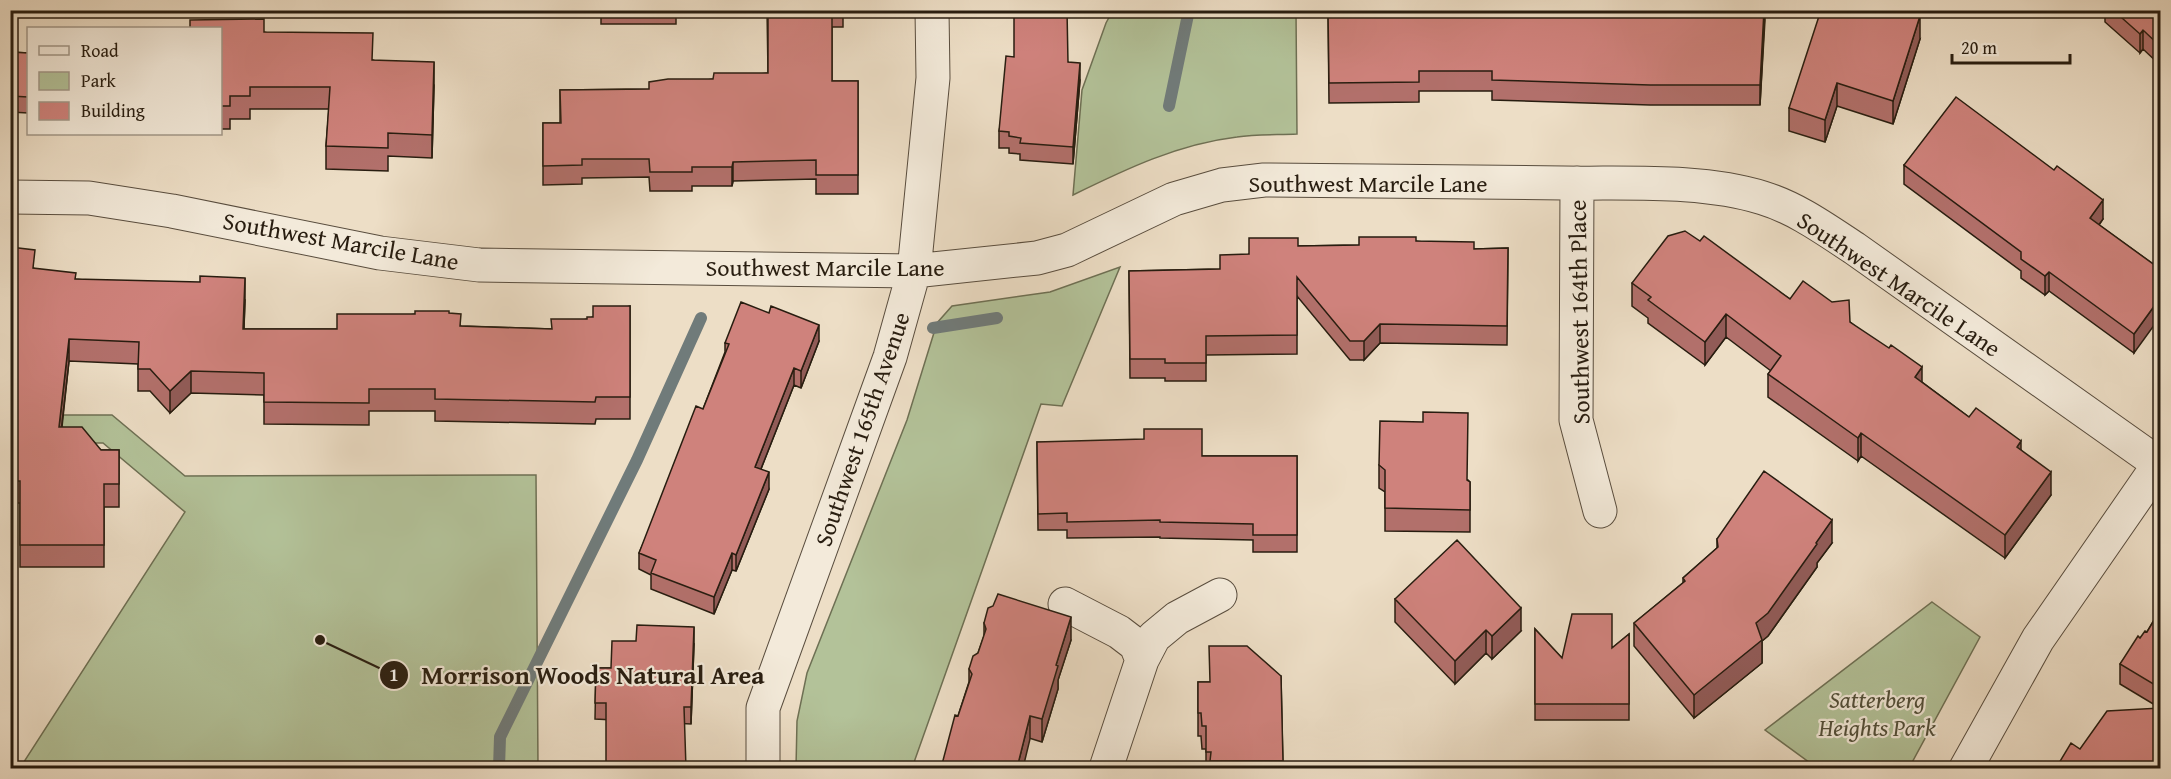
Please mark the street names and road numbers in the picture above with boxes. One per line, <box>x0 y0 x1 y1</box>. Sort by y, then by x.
street label: Southwest Marcile Lane <box>1249 166 1488 201</box>
street label: Southwest 164th Place <box>1560 199 1598 425</box>
street label: Southwest Marcile Lane <box>220 203 462 279</box>
street label: Southwest Marcile Lane <box>1790 203 2008 365</box>
street label: Southwest Marcile Lane <box>706 250 945 285</box>
street label: Southwest 165th Avenue <box>805 307 919 551</box>

